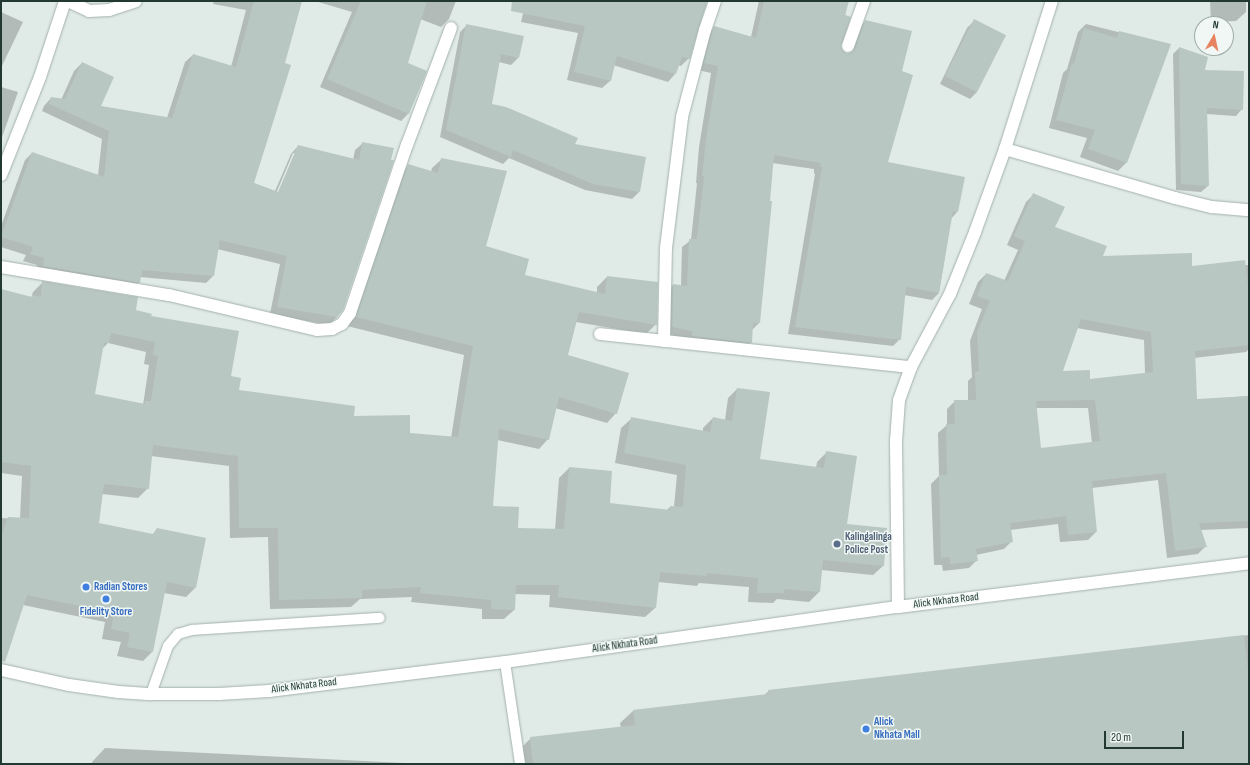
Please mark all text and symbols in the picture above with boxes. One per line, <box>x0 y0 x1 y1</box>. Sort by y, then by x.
north arrow <box>1194 16 1234 56</box>
text: N <box>1212 18 1220 32</box>
place label: Kalingalinga Police Post <box>845 531 892 557</box>
marker: Kalingalinga Police Post <box>832 539 842 549</box>
place label: Radian Stores <box>94 580 147 594</box>
marker: Radian Stores <box>81 582 91 592</box>
street label: Alick Nkhata Road <box>912 590 980 612</box>
marker: Fidelity Store <box>101 594 111 604</box>
place label: Fidelity Store <box>80 605 132 619</box>
street label: Alick Nkhata Road <box>591 634 659 656</box>
street label: Alick Nkhata Road <box>270 675 338 697</box>
place label: Alick Nkhata Mall <box>874 716 920 742</box>
scale bar <box>1106 723 1186 749</box>
marker: Alick Nkhata Mall <box>861 724 871 734</box>
text: 20 m <box>1111 730 1131 745</box>

